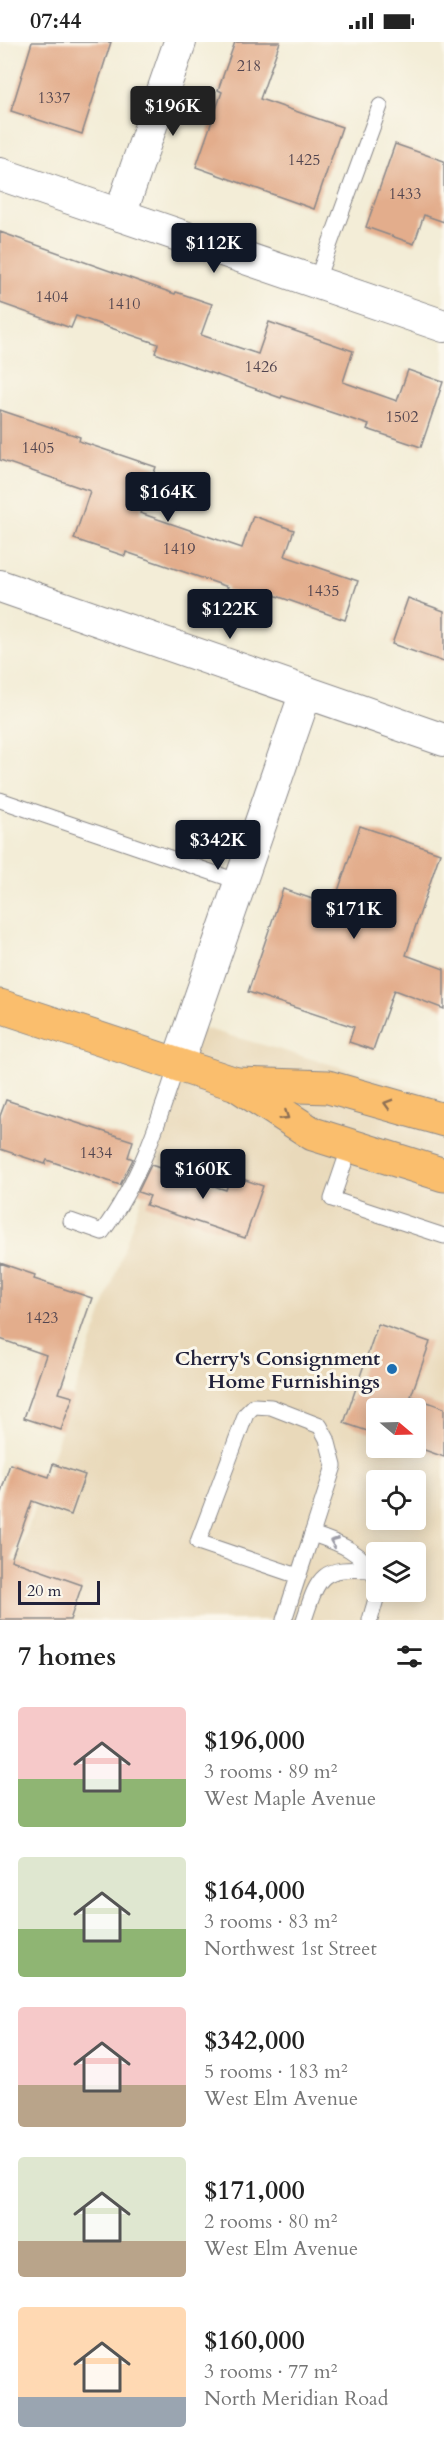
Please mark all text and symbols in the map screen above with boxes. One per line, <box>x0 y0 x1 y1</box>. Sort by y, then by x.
text: 07:44 <box>30 6 81 36</box>
house number: 218 <box>237 55 261 77</box>
pin: $196K <box>131 86 215 137</box>
house number: 1337 <box>38 87 70 109</box>
text: $196K <box>144 92 202 119</box>
house number: 1425 <box>288 149 320 171</box>
house number: 1433 <box>389 183 421 205</box>
pin: $112K <box>172 223 256 274</box>
text: $112K <box>185 229 243 256</box>
house number: 1404 <box>36 286 68 308</box>
house number: 1410 <box>108 293 140 315</box>
house number: 1426 <box>245 356 277 378</box>
house number: 1502 <box>386 406 418 428</box>
house number: 1405 <box>22 437 54 459</box>
pin: $164K <box>126 472 210 523</box>
text: $164K <box>139 478 197 505</box>
house number: 1419 <box>163 538 195 560</box>
house number: 1435 <box>307 580 339 602</box>
pin: $122K <box>188 589 272 640</box>
text: $122K <box>201 595 259 622</box>
pin: $342K <box>176 820 260 871</box>
text: $342K <box>189 826 247 853</box>
pin: $171K <box>312 889 396 940</box>
text: $171K <box>325 895 383 922</box>
one-way arrow <box>383 1099 394 1111</box>
one-way arrow <box>279 1108 289 1120</box>
house number: 1434 <box>80 1142 112 1164</box>
pin: $160K <box>161 1149 245 1200</box>
text: $160K <box>174 1155 232 1182</box>
house number: 1423 <box>26 1307 58 1329</box>
place label: Cherry's Consignment Home Furnishings <box>175 1345 380 1395</box>
marker: Cherry's Consignment Home Furnishings <box>385 1362 399 1376</box>
north arrow <box>366 1398 426 1458</box>
map controls <box>366 1398 426 1602</box>
button: locate <box>366 1470 426 1530</box>
one-way arrow <box>330 1537 341 1549</box>
button: layers <box>366 1542 426 1602</box>
scale bar <box>18 1578 100 1606</box>
text: 20 m <box>27 1580 61 1602</box>
text: 7 homes <box>18 1639 116 1674</box>
icon: filters <box>393 1640 426 1673</box>
text: $196,000 <box>204 1723 305 1758</box>
icon: home <box>66 1731 138 1803</box>
text: 3 rooms · 89 m² <box>204 1758 337 1785</box>
text: West Maple Avenue <box>204 1785 376 1812</box>
text: $164,000 <box>204 1873 305 1908</box>
icon: home <box>66 1881 138 1953</box>
text: 3 rooms · 83 m² <box>204 1908 337 1935</box>
text: Northwest 1st Street <box>204 1935 377 1962</box>
text: $342,000 <box>204 2023 305 2058</box>
icon: home <box>66 2031 138 2103</box>
text: 5 rooms · 183 m² <box>204 2058 348 2085</box>
text: West Elm Avenue <box>204 2085 358 2112</box>
text: $171,000 <box>204 2173 305 2208</box>
icon: home <box>66 2181 138 2253</box>
text: 2 rooms · 80 m² <box>204 2208 337 2235</box>
text: West Elm Avenue <box>204 2235 358 2262</box>
text: $160,000 <box>204 2323 305 2358</box>
icon: home <box>66 2331 138 2403</box>
text: 3 rooms · 77 m² <box>204 2358 337 2385</box>
text: North Meridian Road <box>204 2385 388 2412</box>

